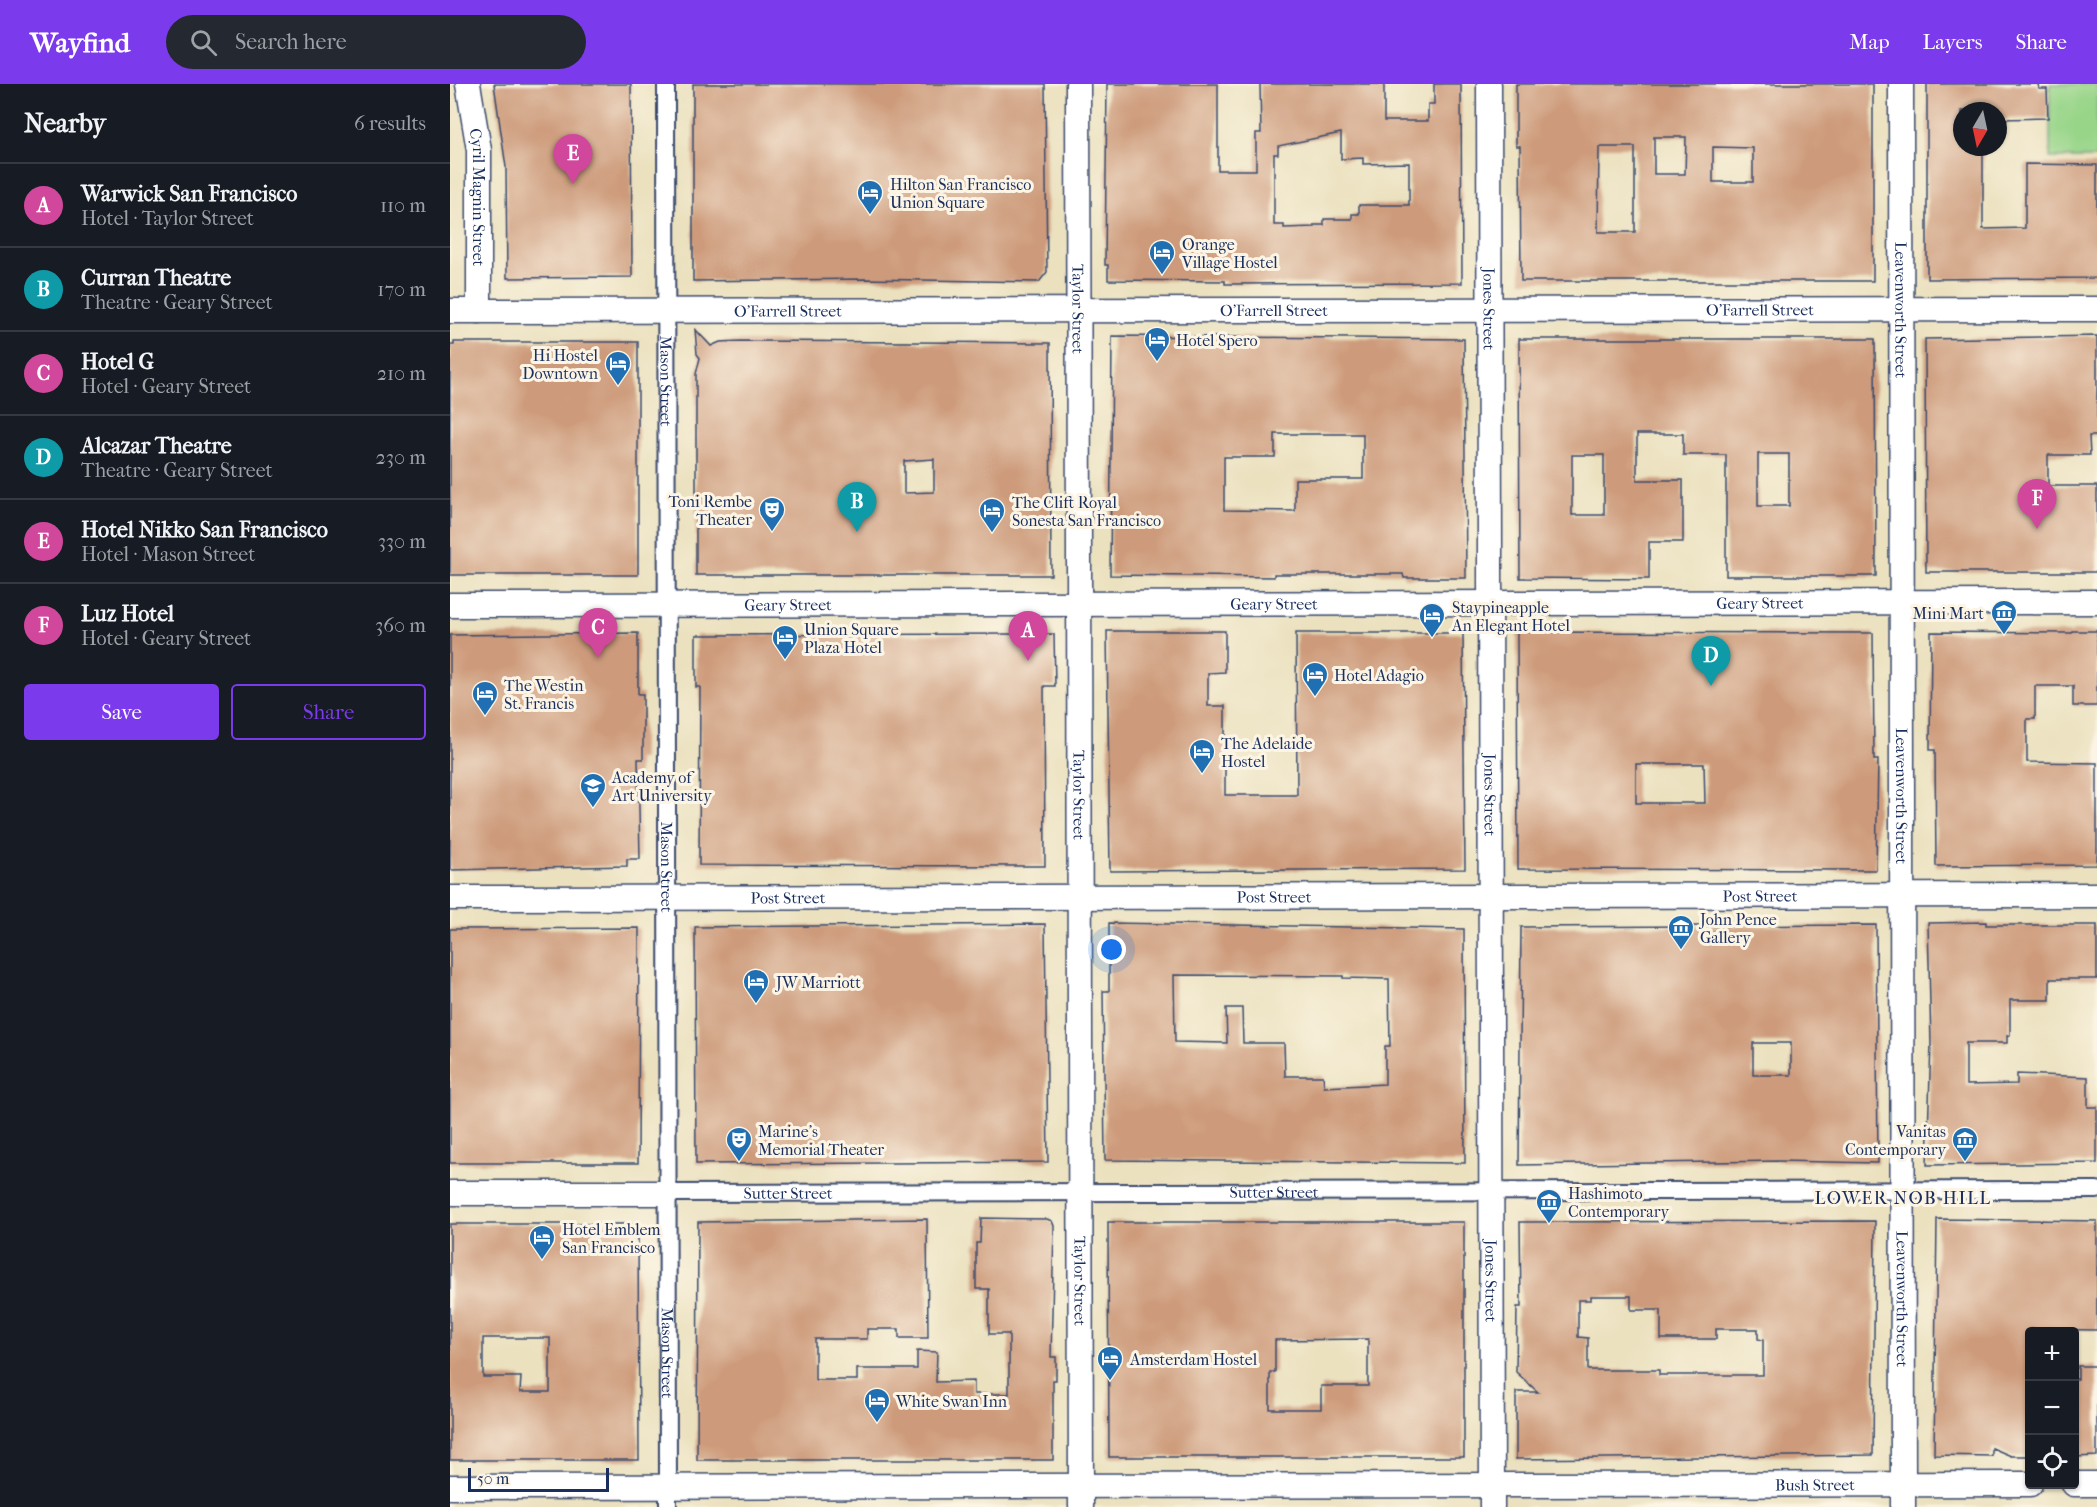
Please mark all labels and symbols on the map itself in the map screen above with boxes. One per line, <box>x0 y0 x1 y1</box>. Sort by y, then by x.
north arrow <box>1953 102 2007 156</box>
street label: Cyril Magnin Street <box>466 127 489 267</box>
pin: E <box>554 135 592 184</box>
place label: Hilton San Francisco Union Square <box>890 175 1031 212</box>
hotel icon: Hilton San Francisco Union Square <box>855 178 885 216</box>
place label: Orange Village Hostel <box>1181 235 1278 272</box>
hotel icon: Orange Village Hostel <box>1147 238 1177 276</box>
street label: Leavenworth Street <box>1892 242 1911 378</box>
street label: Taylor Street <box>1069 264 1088 354</box>
street label: Jones Street <box>1480 266 1499 351</box>
street label: O'Farrell Street <box>1220 300 1328 320</box>
street label: O'Farrell Street <box>1706 300 1814 319</box>
street label: O'Farrell Street <box>734 301 842 320</box>
hotel icon: Hotel Spero <box>1142 325 1172 363</box>
place label: Hotel Spero <box>1176 331 1258 350</box>
street label: Mason Street <box>657 336 676 427</box>
place label: Hi Hostel Downtown <box>522 346 599 383</box>
hotel icon: Hi Hostel Downtown <box>603 349 633 387</box>
pin: F <box>2018 480 2056 529</box>
pin: B <box>838 482 876 532</box>
place label: Toni Rembe Theater <box>668 492 752 529</box>
place label: The Clift Royal Sonesta San Francisco <box>1012 493 1161 530</box>
theatre icon: Toni Rembe Theater <box>757 495 787 533</box>
hotel icon: The Clift Royal Sonesta San Francisco <box>977 496 1007 534</box>
street label: Geary Street <box>1716 593 1804 612</box>
street label: Geary Street <box>1230 594 1318 613</box>
street label: Geary Street <box>744 595 832 614</box>
place label: Staypineapple An Elegant Hotel <box>1451 598 1570 635</box>
museum icon: Mini Mart <box>1989 598 2019 636</box>
hotel icon: Staypineapple An Elegant Hotel <box>1417 601 1447 639</box>
place label: Mini Mart <box>1913 604 1984 623</box>
pin: C <box>578 608 618 658</box>
pin: A <box>1008 612 1048 661</box>
place label: Union Square Plaza Hotel <box>804 620 899 657</box>
hotel icon: Union Square Plaza Hotel <box>770 623 800 661</box>
pin: D <box>1692 636 1730 686</box>
hotel icon: Hotel Adagio <box>1300 660 1330 698</box>
place label: Hotel Adagio <box>1334 666 1424 685</box>
place label: The Westin St. Francis <box>504 676 584 713</box>
hotel icon: The Westin St. Francis <box>470 679 500 717</box>
street label: Leavenworth Street <box>1892 728 1912 864</box>
place label: The Adelaide Hostel <box>1221 734 1312 771</box>
hotel icon: The Adelaide Hostel <box>1187 737 1217 775</box>
street label: Taylor Street <box>1070 750 1089 840</box>
street label: Jones Street <box>1481 752 1500 837</box>
place label: Academy of Art University <box>611 768 712 805</box>
school or university icon: Academy of Art University <box>578 771 608 809</box>
street label: Mason Street <box>658 822 677 913</box>
street label: Post Street <box>1723 886 1798 905</box>
street label: Post Street <box>1237 887 1312 906</box>
street label: Post Street <box>751 888 826 907</box>
place label: John Pence Gallery <box>1698 910 1777 947</box>
museum icon: John Pence Gallery <box>1666 913 1696 951</box>
your location <box>1097 935 1126 964</box>
hotel icon: JW Marriott <box>741 967 771 1005</box>
place label: JW Marriott <box>774 973 861 992</box>
place label: Marine's Memorial Theater <box>758 1122 884 1159</box>
place label: Vanitas Contemporary <box>1845 1122 1946 1159</box>
theatre icon: Marine's Memorial Theater <box>724 1125 754 1163</box>
museum icon: Vanitas Contemporary <box>1950 1125 1980 1163</box>
street label: Sutter Street <box>1229 1182 1319 1201</box>
street label: Sutter Street <box>743 1183 833 1202</box>
place label: Hashimoto Contemporary <box>1568 1184 1670 1221</box>
museum icon: Hashimoto Contemporary <box>1534 1187 1564 1225</box>
district label: LOWER NOB HILL <box>1814 1188 1992 1209</box>
place label: Hotel Emblem San Francisco <box>562 1220 661 1257</box>
hotel icon: Hotel Emblem San Francisco <box>527 1223 557 1261</box>
street label: Leavenworth Street <box>1893 1231 1912 1367</box>
street label: Taylor Street <box>1071 1236 1090 1326</box>
street label: Jones Street <box>1482 1238 1501 1323</box>
street label: Mason Street <box>658 1308 677 1399</box>
hotel icon: Amsterdam Hostel <box>1095 1344 1125 1382</box>
place label: Amsterdam Hostel <box>1129 1350 1258 1369</box>
hotel icon: White Swan Inn <box>862 1386 892 1424</box>
place label: White Swan Inn <box>895 1392 1008 1411</box>
scale bar <box>468 1465 609 1492</box>
street label: Bush Street <box>1775 1475 1855 1494</box>

